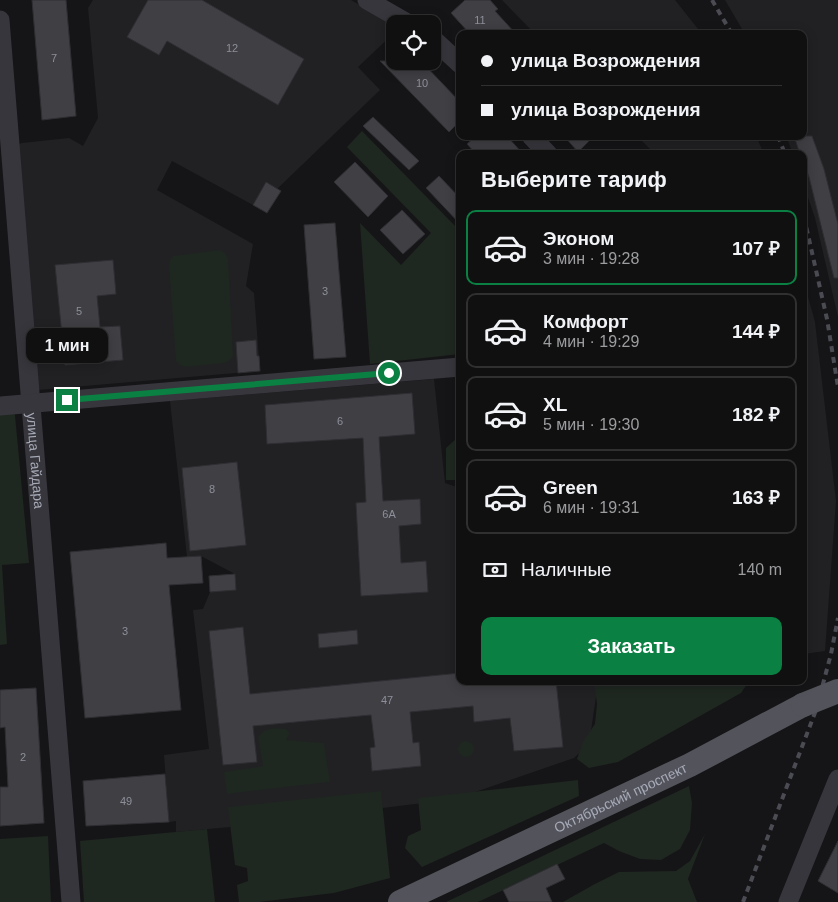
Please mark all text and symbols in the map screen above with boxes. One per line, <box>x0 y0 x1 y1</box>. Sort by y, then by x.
house number: 11 <box>474 14 486 26</box>
map controls <box>386 15 441 70</box>
button: locate <box>386 15 441 70</box>
house number: 12 <box>226 42 238 54</box>
text: улица Возрождения <box>511 50 701 71</box>
house number: 7 <box>51 52 57 64</box>
house number: 10 <box>416 77 428 89</box>
text: улица Возрождения <box>511 99 701 120</box>
text: Выберите тариф <box>481 167 667 192</box>
icon: car <box>483 225 528 270</box>
text: Эконом <box>543 228 614 249</box>
text: 107 ₽ <box>732 238 780 259</box>
text: 3 мин · 19:28 <box>543 250 639 267</box>
house number: 3 <box>322 285 328 297</box>
house number: 5 <box>76 305 82 317</box>
icon: car <box>483 308 528 353</box>
text: Комфорт <box>543 311 628 332</box>
text: 144 ₽ <box>732 321 780 342</box>
callout: 1 мин <box>26 328 108 362</box>
text: 4 мин · 19:29 <box>543 333 639 350</box>
text: 1 мин <box>45 337 89 354</box>
route start <box>378 362 400 384</box>
route end <box>56 389 78 411</box>
icon: car <box>483 391 528 436</box>
text: XL <box>543 394 567 415</box>
text: 182 ₽ <box>732 404 780 425</box>
street label: улица Гайдара <box>24 412 47 509</box>
house number: 6 <box>337 415 343 427</box>
text: 5 мин · 19:30 <box>543 416 639 433</box>
icon: car <box>483 474 528 519</box>
text: Green <box>543 477 598 498</box>
house number: 8 <box>209 483 215 495</box>
text: 163 ₽ <box>732 487 780 508</box>
text: 6 мин · 19:31 <box>543 499 639 516</box>
house number: 6А <box>382 508 396 520</box>
icon: cash <box>481 556 509 584</box>
text: Наличные <box>521 559 612 580</box>
text: 140 m <box>738 561 782 578</box>
button: Заказать <box>481 617 782 675</box>
house number: 3 <box>122 625 128 637</box>
house number: 47 <box>381 694 393 706</box>
house number: 2 <box>20 751 26 763</box>
street label: Октябрьский проспект <box>552 759 690 836</box>
house number: 49 <box>120 795 132 807</box>

